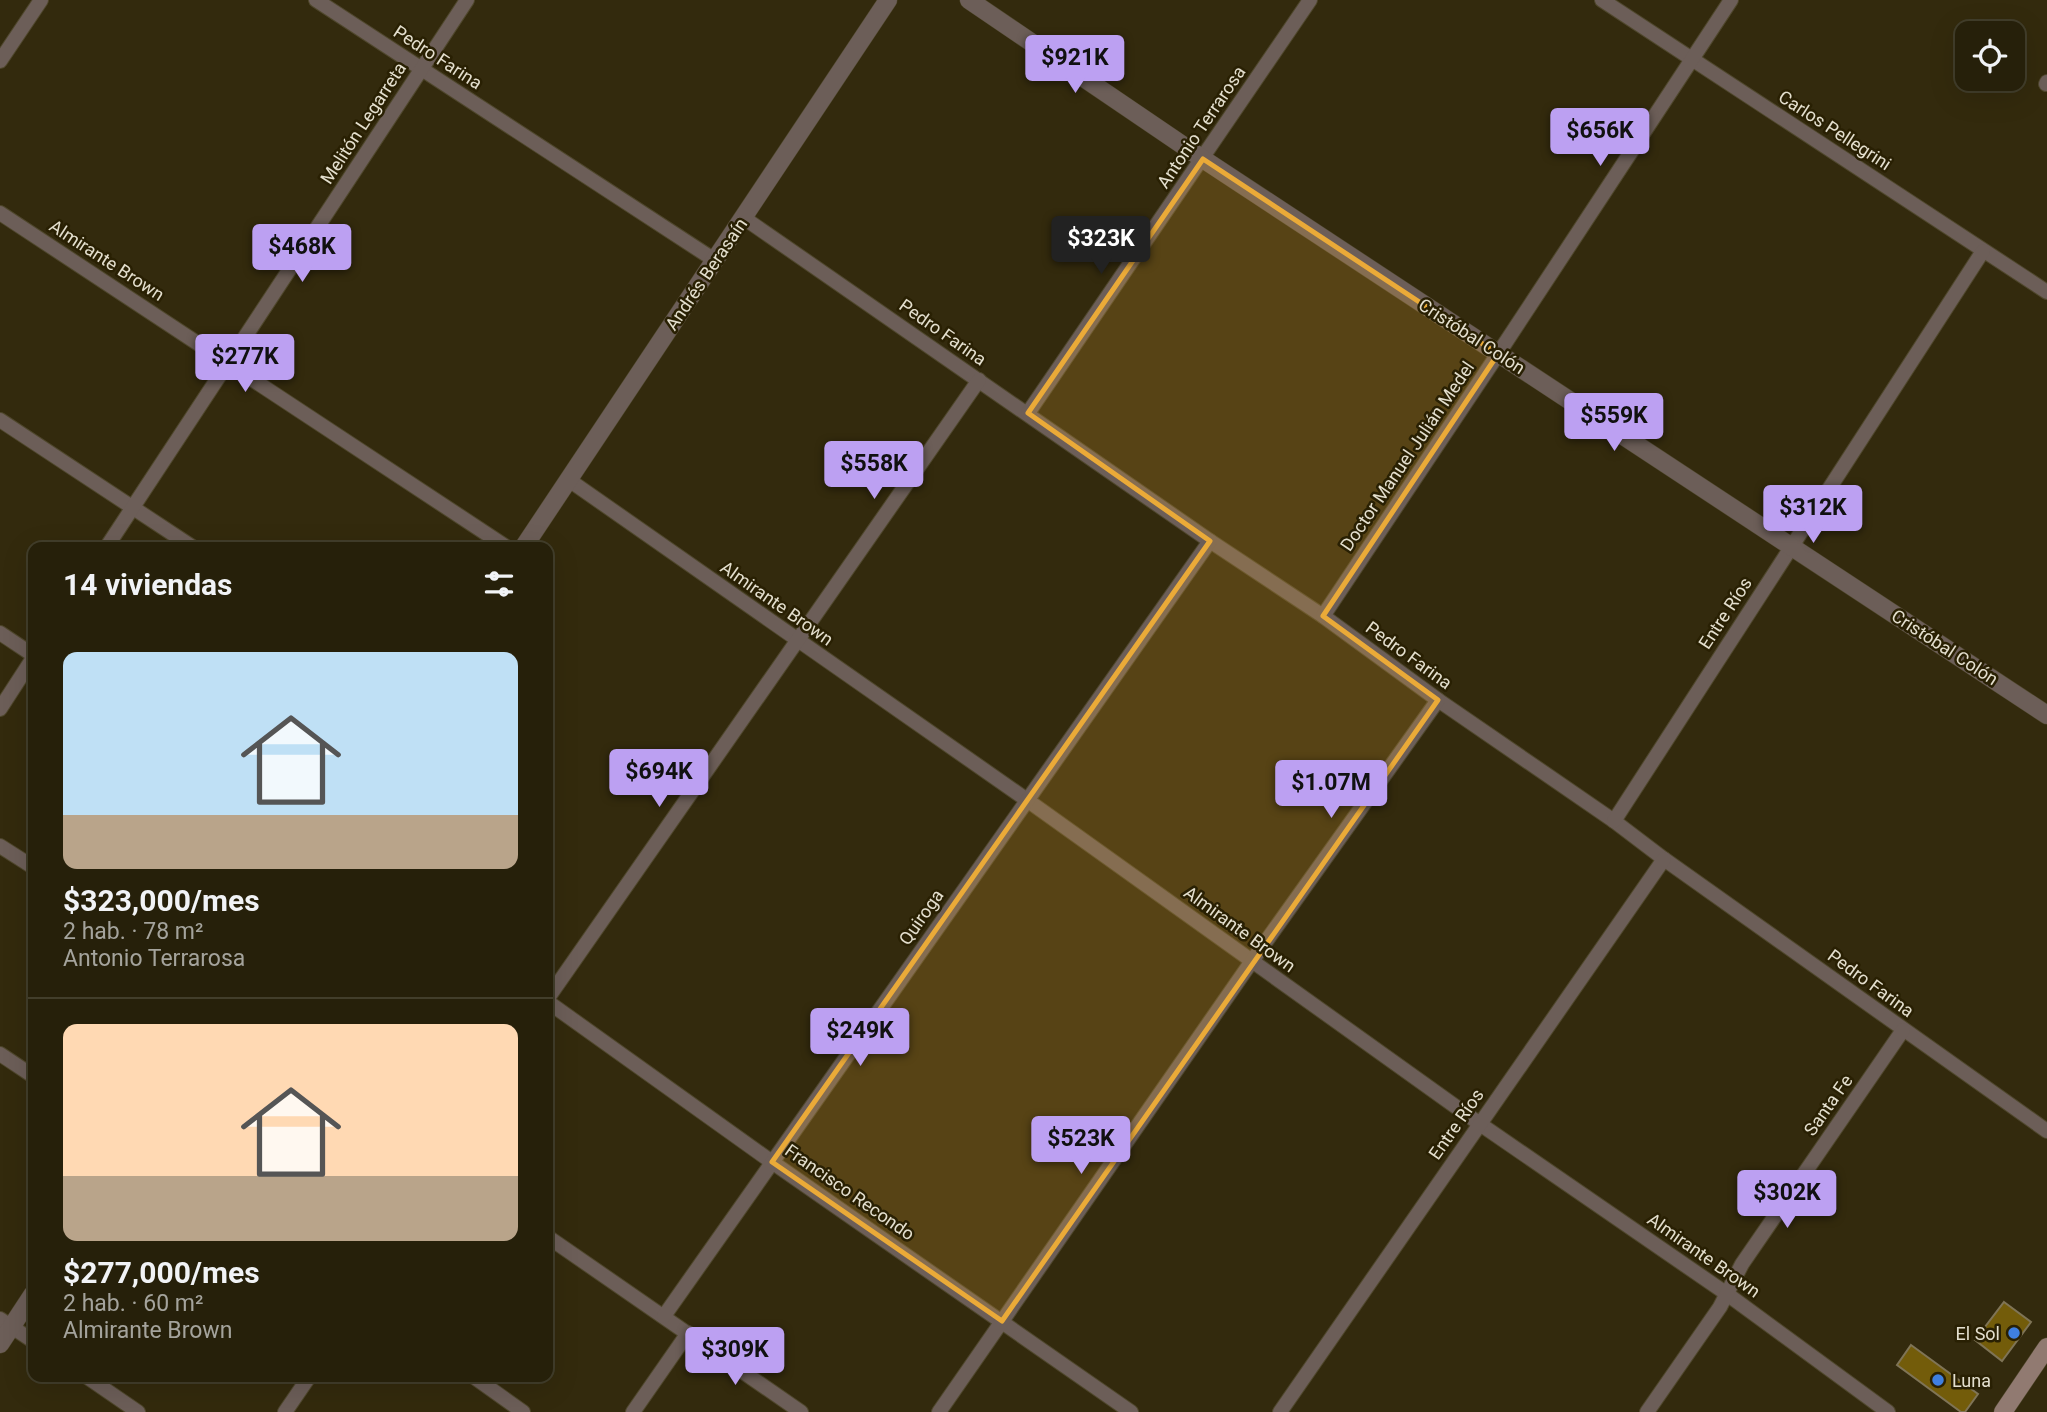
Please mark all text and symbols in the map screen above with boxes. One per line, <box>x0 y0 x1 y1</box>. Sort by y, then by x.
street label: Pedro Farina <box>390 21 486 93</box>
map controls <box>1955 21 2025 91</box>
button: locate <box>1955 21 2025 91</box>
pin: $921K <box>1026 36 1124 95</box>
text: $921K <box>1041 44 1109 71</box>
street label: Melitón Legarreta <box>316 58 410 188</box>
street label: Antonio Terrarosa <box>1152 62 1250 192</box>
street label: Carlos Pellegrini <box>1775 86 1895 174</box>
pin: $656K <box>1551 108 1649 168</box>
text: $656K <box>1566 117 1634 144</box>
street label: Andrés Berasaín <box>661 214 751 334</box>
street label: Almirante Brown <box>46 215 168 305</box>
pin: $323K <box>1052 216 1150 276</box>
pin: $468K <box>253 224 351 284</box>
text: $323K <box>1067 225 1135 252</box>
text: $468K <box>268 233 336 260</box>
street label: Pedro Farina <box>896 294 990 370</box>
street label: Cristóbal Colón <box>1415 294 1529 378</box>
pin: $277K <box>196 334 294 394</box>
text: $277K <box>211 343 279 370</box>
street label: Doctor Manuel Julián Medel <box>1336 357 1478 555</box>
pin: $559K <box>1565 393 1663 453</box>
text: $559K <box>1580 402 1648 429</box>
pin: $558K <box>825 442 923 501</box>
text: $558K <box>840 450 908 477</box>
pin: $312K <box>1764 486 1862 545</box>
text: $312K <box>1779 494 1847 521</box>
street label: Almirante Brown <box>717 556 837 650</box>
icon: filters <box>480 565 518 603</box>
text: 14 viviendas <box>63 567 233 602</box>
street label: Entre Ríos <box>1694 573 1756 653</box>
street label: Cristóbal Colón <box>1888 605 2002 689</box>
street label: Pedro Farina <box>1362 617 1456 693</box>
icon: home <box>228 697 354 823</box>
pin: $694K <box>610 750 708 809</box>
text: $694K <box>625 758 693 785</box>
pin: $1.07M <box>1274 760 1388 820</box>
text: $1.07M <box>1291 769 1371 796</box>
street label: Almirante Brown <box>1180 882 1300 976</box>
text: $323,000/mes <box>63 883 260 918</box>
street label: Quiroga <box>894 885 948 949</box>
text: 2 hab. · 78 m² <box>63 918 203 945</box>
text: Antonio Terrarosa <box>63 945 245 972</box>
street label: Pedro Farina <box>1824 945 1918 1021</box>
pin: $249K <box>811 1009 909 1068</box>
text: $249K <box>826 1017 894 1044</box>
icon: home <box>228 1069 354 1195</box>
street label: Santa Fe <box>1799 1070 1857 1140</box>
street label: Entre Ríos <box>1424 1085 1488 1163</box>
pin: $523K <box>1032 1116 1130 1176</box>
text: $523K <box>1047 1125 1115 1152</box>
street label: Francisco Recondo <box>781 1139 919 1245</box>
pin: $302K <box>1738 1170 1836 1230</box>
text: $302K <box>1753 1179 1821 1206</box>
street label: Almirante Brown <box>1644 1208 1764 1302</box>
text: $277,000/mes <box>63 1255 260 1290</box>
text: 2 hab. · 60 m² <box>63 1290 203 1317</box>
text: Almirante Brown <box>63 1317 232 1344</box>
place label: El Sol <box>1956 1323 2000 1344</box>
marker: El Sol <box>2006 1325 2022 1341</box>
pin: $309K <box>686 1328 784 1387</box>
text: $309K <box>701 1336 769 1363</box>
place label: Luna <box>1952 1370 1991 1391</box>
marker: Luna <box>1930 1372 1946 1388</box>

